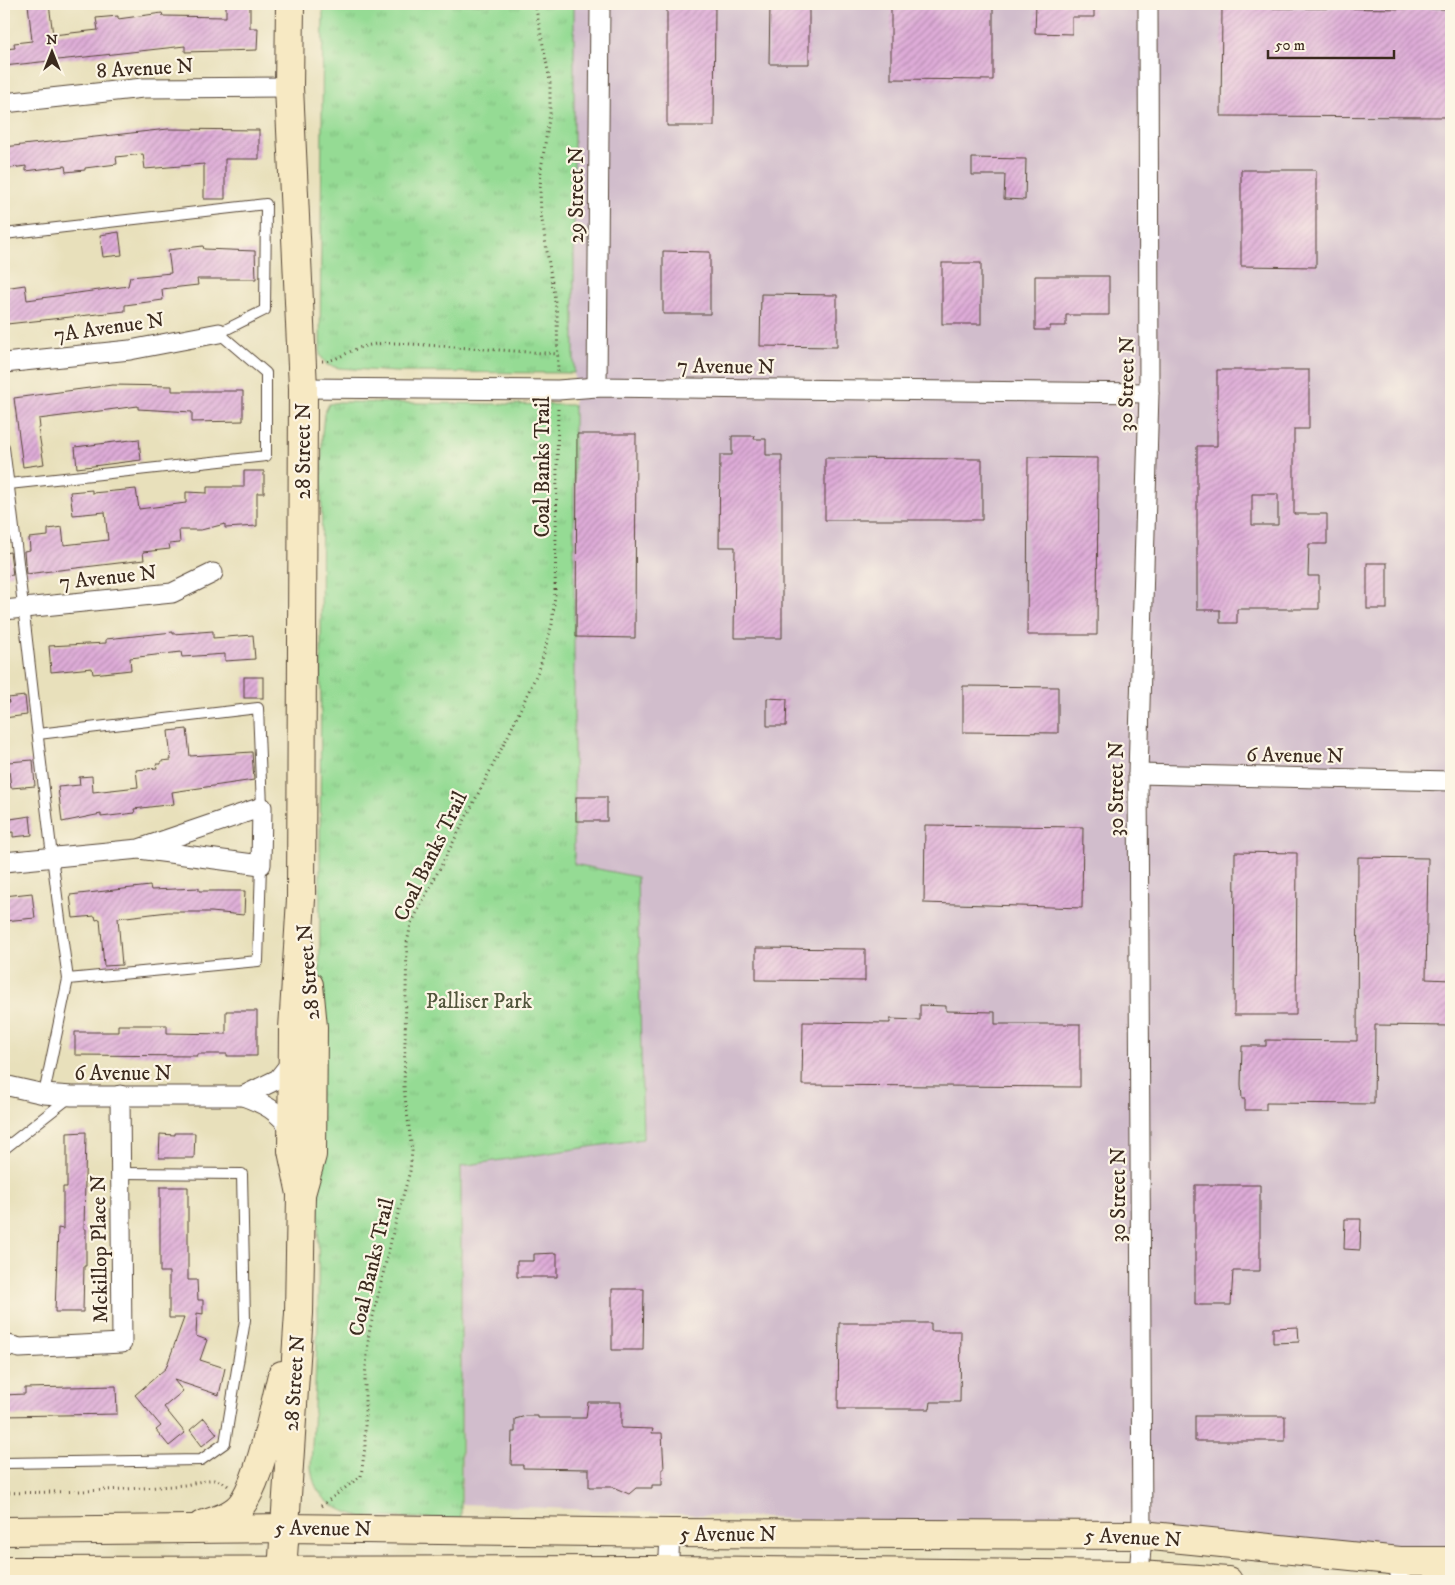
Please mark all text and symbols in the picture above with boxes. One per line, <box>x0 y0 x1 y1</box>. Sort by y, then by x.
north arrow <box>28 28 78 78</box>
scale bar <box>1268 28 1394 60</box>
text: N <box>46 31 58 49</box>
text: 50 m <box>1275 36 1305 55</box>
street label: 8 Avenue N <box>96 53 194 85</box>
street label: 29 Street N <box>564 147 590 243</box>
street label: 7A Avenue N <box>52 307 166 349</box>
street label: 30 Street N <box>1113 336 1141 432</box>
street label: 7 Avenue N <box>677 353 775 381</box>
street label: Coal Banks Trail <box>530 396 556 538</box>
street label: 28 Street N <box>291 403 317 499</box>
street label: 7 Avenue N <box>58 560 158 596</box>
street label: 30 Street N <box>1104 741 1130 837</box>
street label: 6 Avenue N <box>1246 742 1344 770</box>
street label: Coal Banks Trail <box>388 787 474 926</box>
street label: 28 Street N <box>292 923 326 1021</box>
park label: Palliser Park <box>426 989 533 1015</box>
street label: 6 Avenue N <box>74 1061 172 1087</box>
street label: 30 Street N <box>1106 1147 1132 1243</box>
street label: Mckillop Place N <box>86 1175 114 1323</box>
street label: Coal Banks Trail <box>343 1195 401 1339</box>
street label: 28 Street N <box>279 1334 311 1432</box>
street label: 5 Avenue N <box>274 1515 372 1543</box>
street label: 5 Avenue N <box>679 1522 777 1548</box>
street label: 5 Avenue N <box>1084 1522 1182 1554</box>

